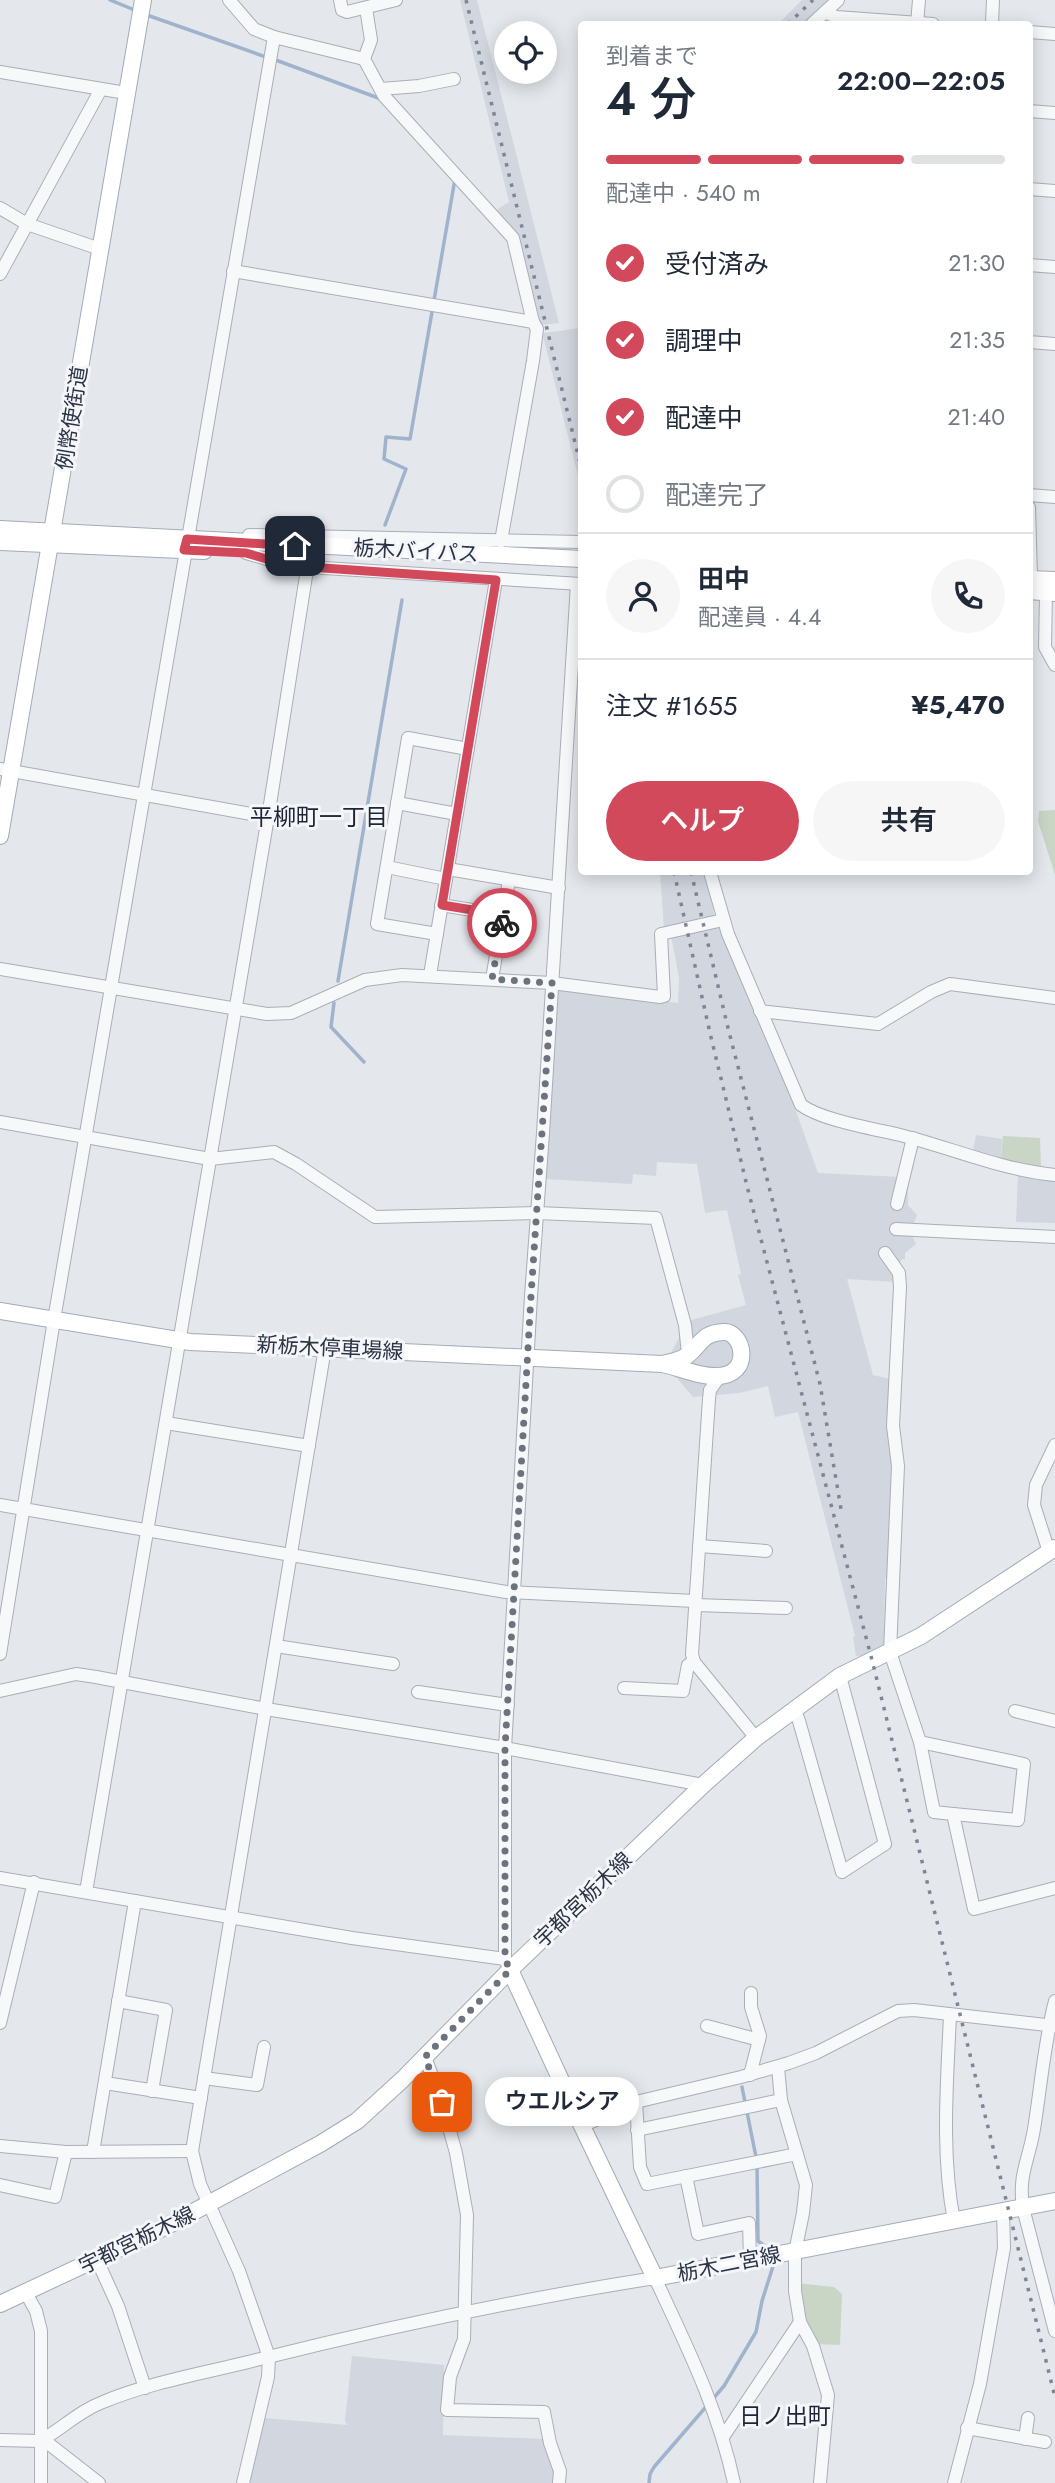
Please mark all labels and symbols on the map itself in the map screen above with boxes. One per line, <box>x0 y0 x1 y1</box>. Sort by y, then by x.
street label: 例幣使街道 <box>49 364 95 472</box>
pin <box>265 516 325 576</box>
street label: 栃木バイパス <box>353 533 479 569</box>
district label: 平柳町一丁目 <box>250 800 388 834</box>
courier <box>467 888 537 958</box>
street label: 新栃木停車場線 <box>256 1329 404 1367</box>
street label: 宇都宮栃木線 <box>527 1845 639 1955</box>
pin <box>412 2072 472 2132</box>
callout: ウエルシア <box>484 2078 638 2126</box>
street label: 宇都宮栃木線 <box>74 2199 200 2281</box>
street label: 栃木二宮線 <box>675 2239 783 2289</box>
district label: 日ノ出町 <box>739 2399 831 2433</box>

